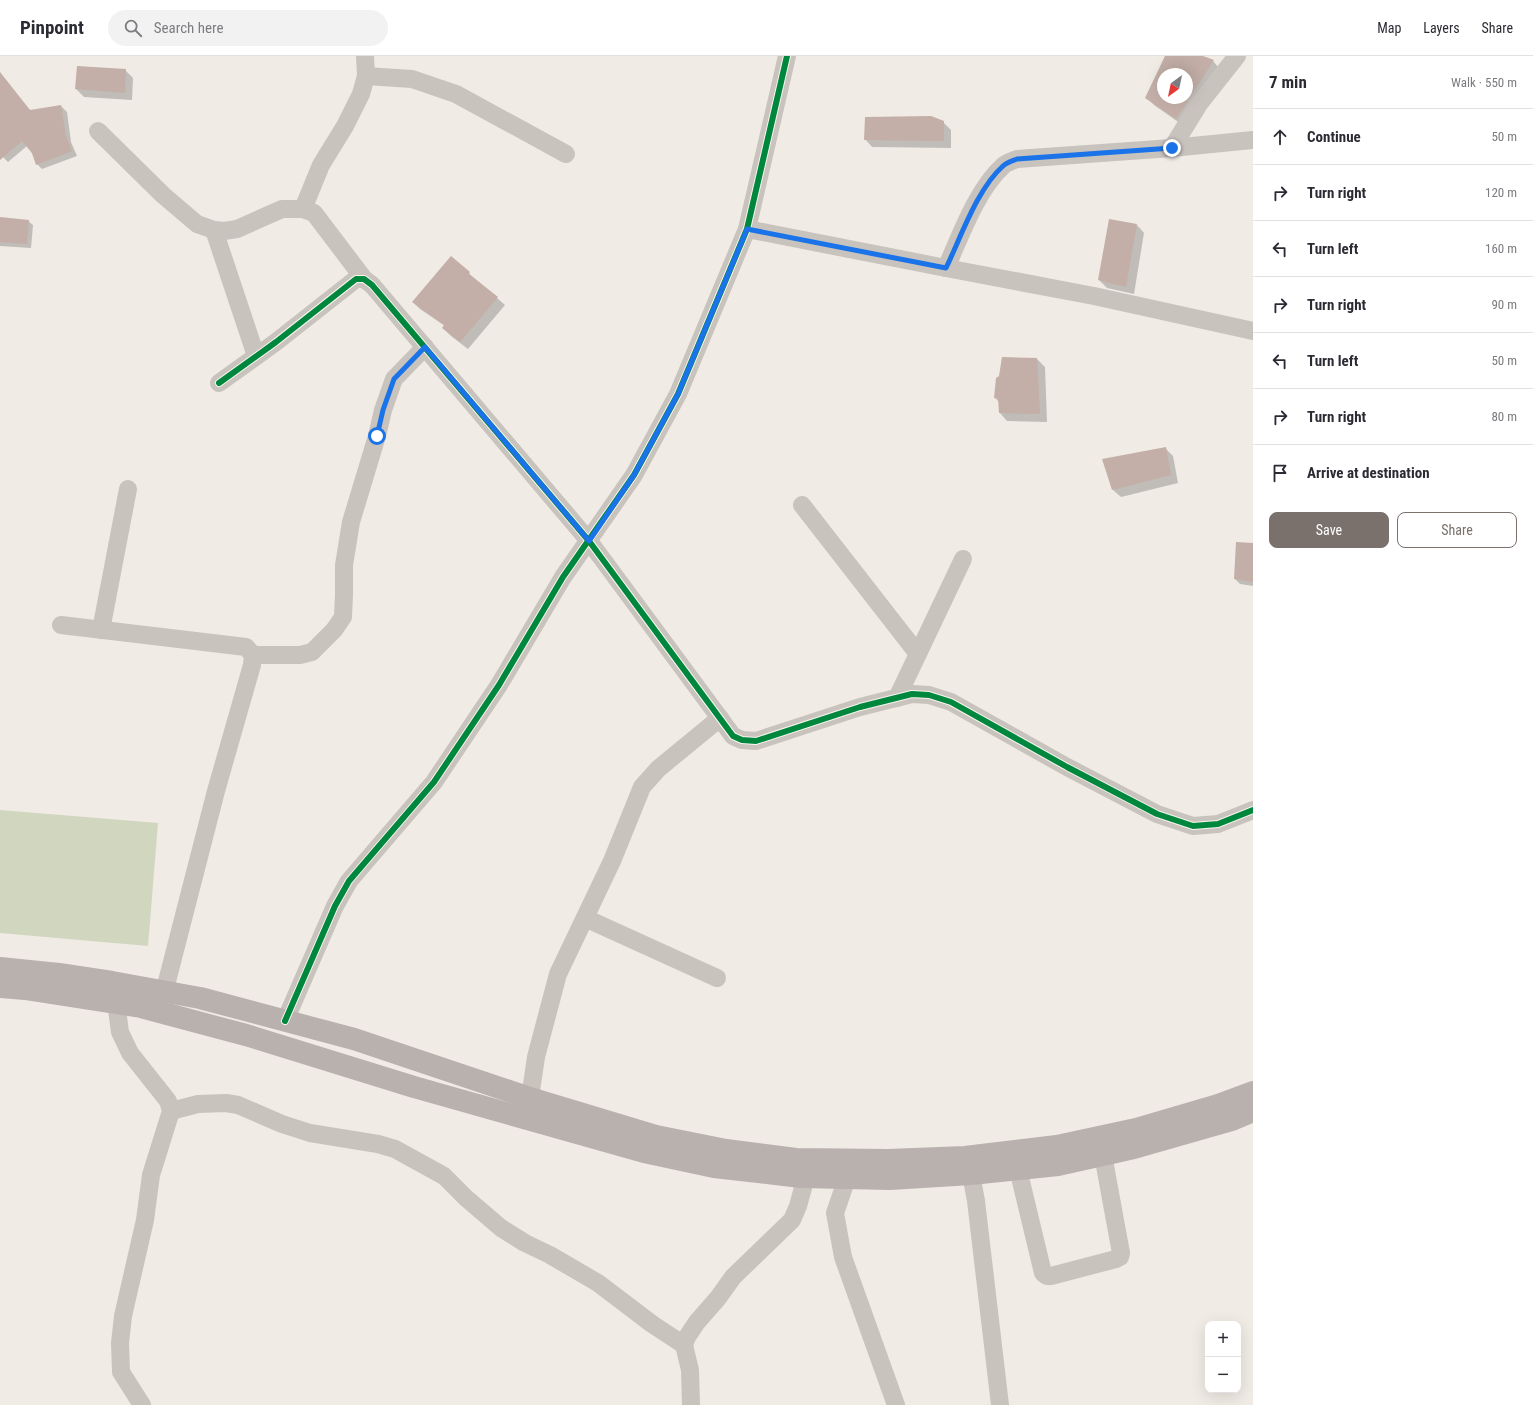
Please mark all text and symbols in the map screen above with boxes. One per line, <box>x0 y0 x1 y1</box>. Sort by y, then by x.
search box <box>108 10 388 46</box>
text: Pinpoint <box>20 16 84 39</box>
icon: search <box>122 17 144 39</box>
text: Search here <box>154 19 224 37</box>
text: Map <box>1377 20 1401 36</box>
text: Layers <box>1423 20 1460 36</box>
text: Share <box>1482 20 1513 36</box>
north arrow <box>1157 68 1193 104</box>
text: 7 min <box>1269 72 1307 92</box>
text: Walk · 550 m <box>1451 75 1517 90</box>
icon: ahead <box>1269 126 1291 148</box>
text: Continue <box>1307 128 1361 146</box>
text: 50 m <box>1491 129 1517 144</box>
route end <box>1163 139 1181 157</box>
icon: right <box>1269 182 1291 204</box>
text: Turn right <box>1307 184 1366 202</box>
text: 120 m <box>1485 185 1517 200</box>
icon: left <box>1269 238 1291 260</box>
text: Turn left <box>1307 240 1358 258</box>
text: 160 m <box>1485 241 1517 256</box>
icon: right <box>1269 294 1291 316</box>
text: Turn right <box>1307 296 1366 314</box>
text: 90 m <box>1491 297 1517 312</box>
icon: left <box>1269 350 1291 372</box>
text: Turn left <box>1307 352 1358 370</box>
text: 50 m <box>1491 353 1517 368</box>
icon: right <box>1269 406 1291 428</box>
text: Turn right <box>1307 408 1366 426</box>
text: 80 m <box>1491 409 1517 424</box>
route start <box>368 427 386 445</box>
icon: arrive <box>1269 462 1291 484</box>
text: Arrive at destination <box>1307 464 1430 482</box>
button: Save <box>1269 512 1389 548</box>
button: Share <box>1397 512 1517 548</box>
map controls <box>1205 1321 1241 1393</box>
button: + <box>1205 1321 1241 1357</box>
button: − <box>1205 1357 1241 1393</box>

